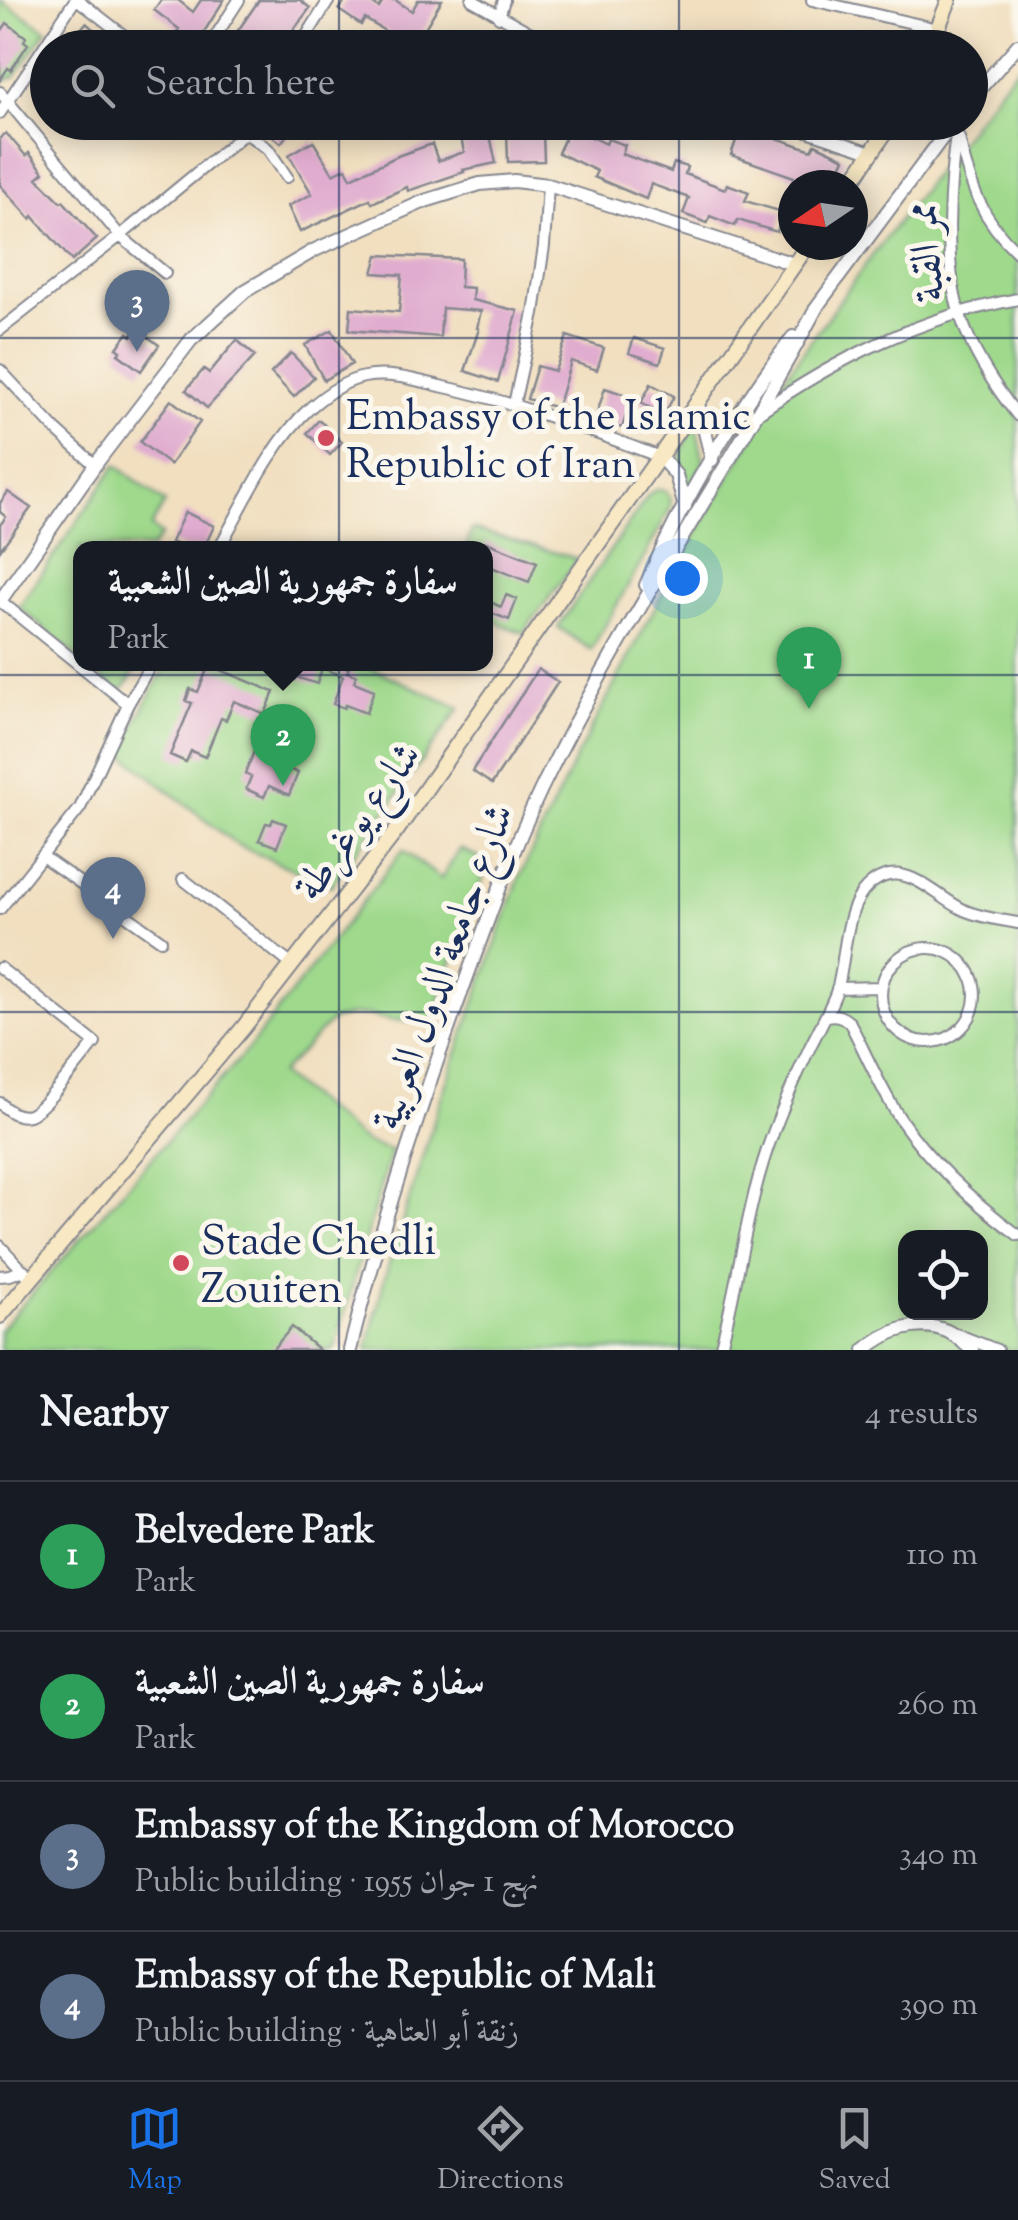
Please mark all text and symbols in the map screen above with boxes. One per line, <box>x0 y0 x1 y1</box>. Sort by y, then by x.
search box <box>30 30 988 140</box>
icon: search <box>65 58 120 113</box>
text: Search here <box>145 58 336 112</box>
north arrow <box>778 170 868 260</box>
street label: ممر القبة <box>895 199 963 304</box>
pin: 3 <box>104 270 170 352</box>
place label: Embassy of the Islamic Republic of Iran <box>346 389 751 497</box>
marker: Embassy of the Islamic Republic of Iran <box>315 427 337 449</box>
popup <box>73 541 493 671</box>
your location <box>657 553 708 604</box>
text: سفارة جمهورية الصين الشعبية <box>108 557 458 611</box>
text: Park <box>108 617 169 663</box>
pin: 1 <box>776 626 842 709</box>
pin: 2 <box>250 704 316 786</box>
street label: شارع يوغرطة <box>282 731 439 916</box>
street label: شارع جامعة الدول العربية <box>359 796 534 1140</box>
pin: 4 <box>80 856 146 939</box>
place label: Stade Chedli Zouiten <box>201 1214 436 1322</box>
map controls <box>898 1230 988 1320</box>
button: locate <box>898 1230 988 1320</box>
marker: Stade Chedli Zouiten <box>170 1252 192 1274</box>
text: Nearby <box>40 1385 169 1445</box>
text: 4 results <box>865 1392 978 1438</box>
text: Belvedere Park <box>135 1506 375 1560</box>
text: 1 <box>67 1533 78 1579</box>
text: 110 m <box>906 1533 978 1579</box>
text: Park <box>135 1560 196 1606</box>
text: سفارة جمهورية الصين الشعبية <box>135 1657 485 1711</box>
text: 2 <box>65 1683 80 1729</box>
text: 260 m <box>897 1683 978 1729</box>
text: Park <box>135 1717 196 1763</box>
text: Embassy of the Kingdom of Morocco <box>135 1801 734 1855</box>
text: 3 <box>66 1833 79 1879</box>
text: 340 m <box>899 1833 978 1879</box>
text: Public building · نهج 1 جوان 1955 <box>135 1860 539 1906</box>
text: Embassy of the Republic of Mali <box>135 1951 656 2005</box>
text: 4 <box>64 1983 81 2029</box>
text: 390 m <box>900 1983 978 2029</box>
text: Public building · زنقة أبو العتاهية <box>135 2010 519 2056</box>
tab: Map <box>127 2101 182 2201</box>
tab: Directions <box>437 2101 564 2201</box>
tab: Saved <box>819 2101 891 2201</box>

